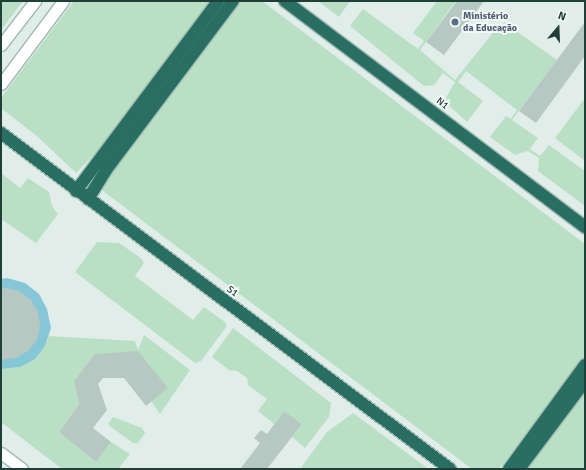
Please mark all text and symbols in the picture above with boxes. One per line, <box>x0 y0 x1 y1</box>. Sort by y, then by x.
north arrow <box>538 8 578 48</box>
text: N <box>556 9 568 24</box>
place label: Ministério da Educação <box>463 10 517 34</box>
marker: Ministério da Educação <box>450 17 460 27</box>
street label: N1 <box>434 96 450 112</box>
street label: S1 <box>224 284 240 300</box>

